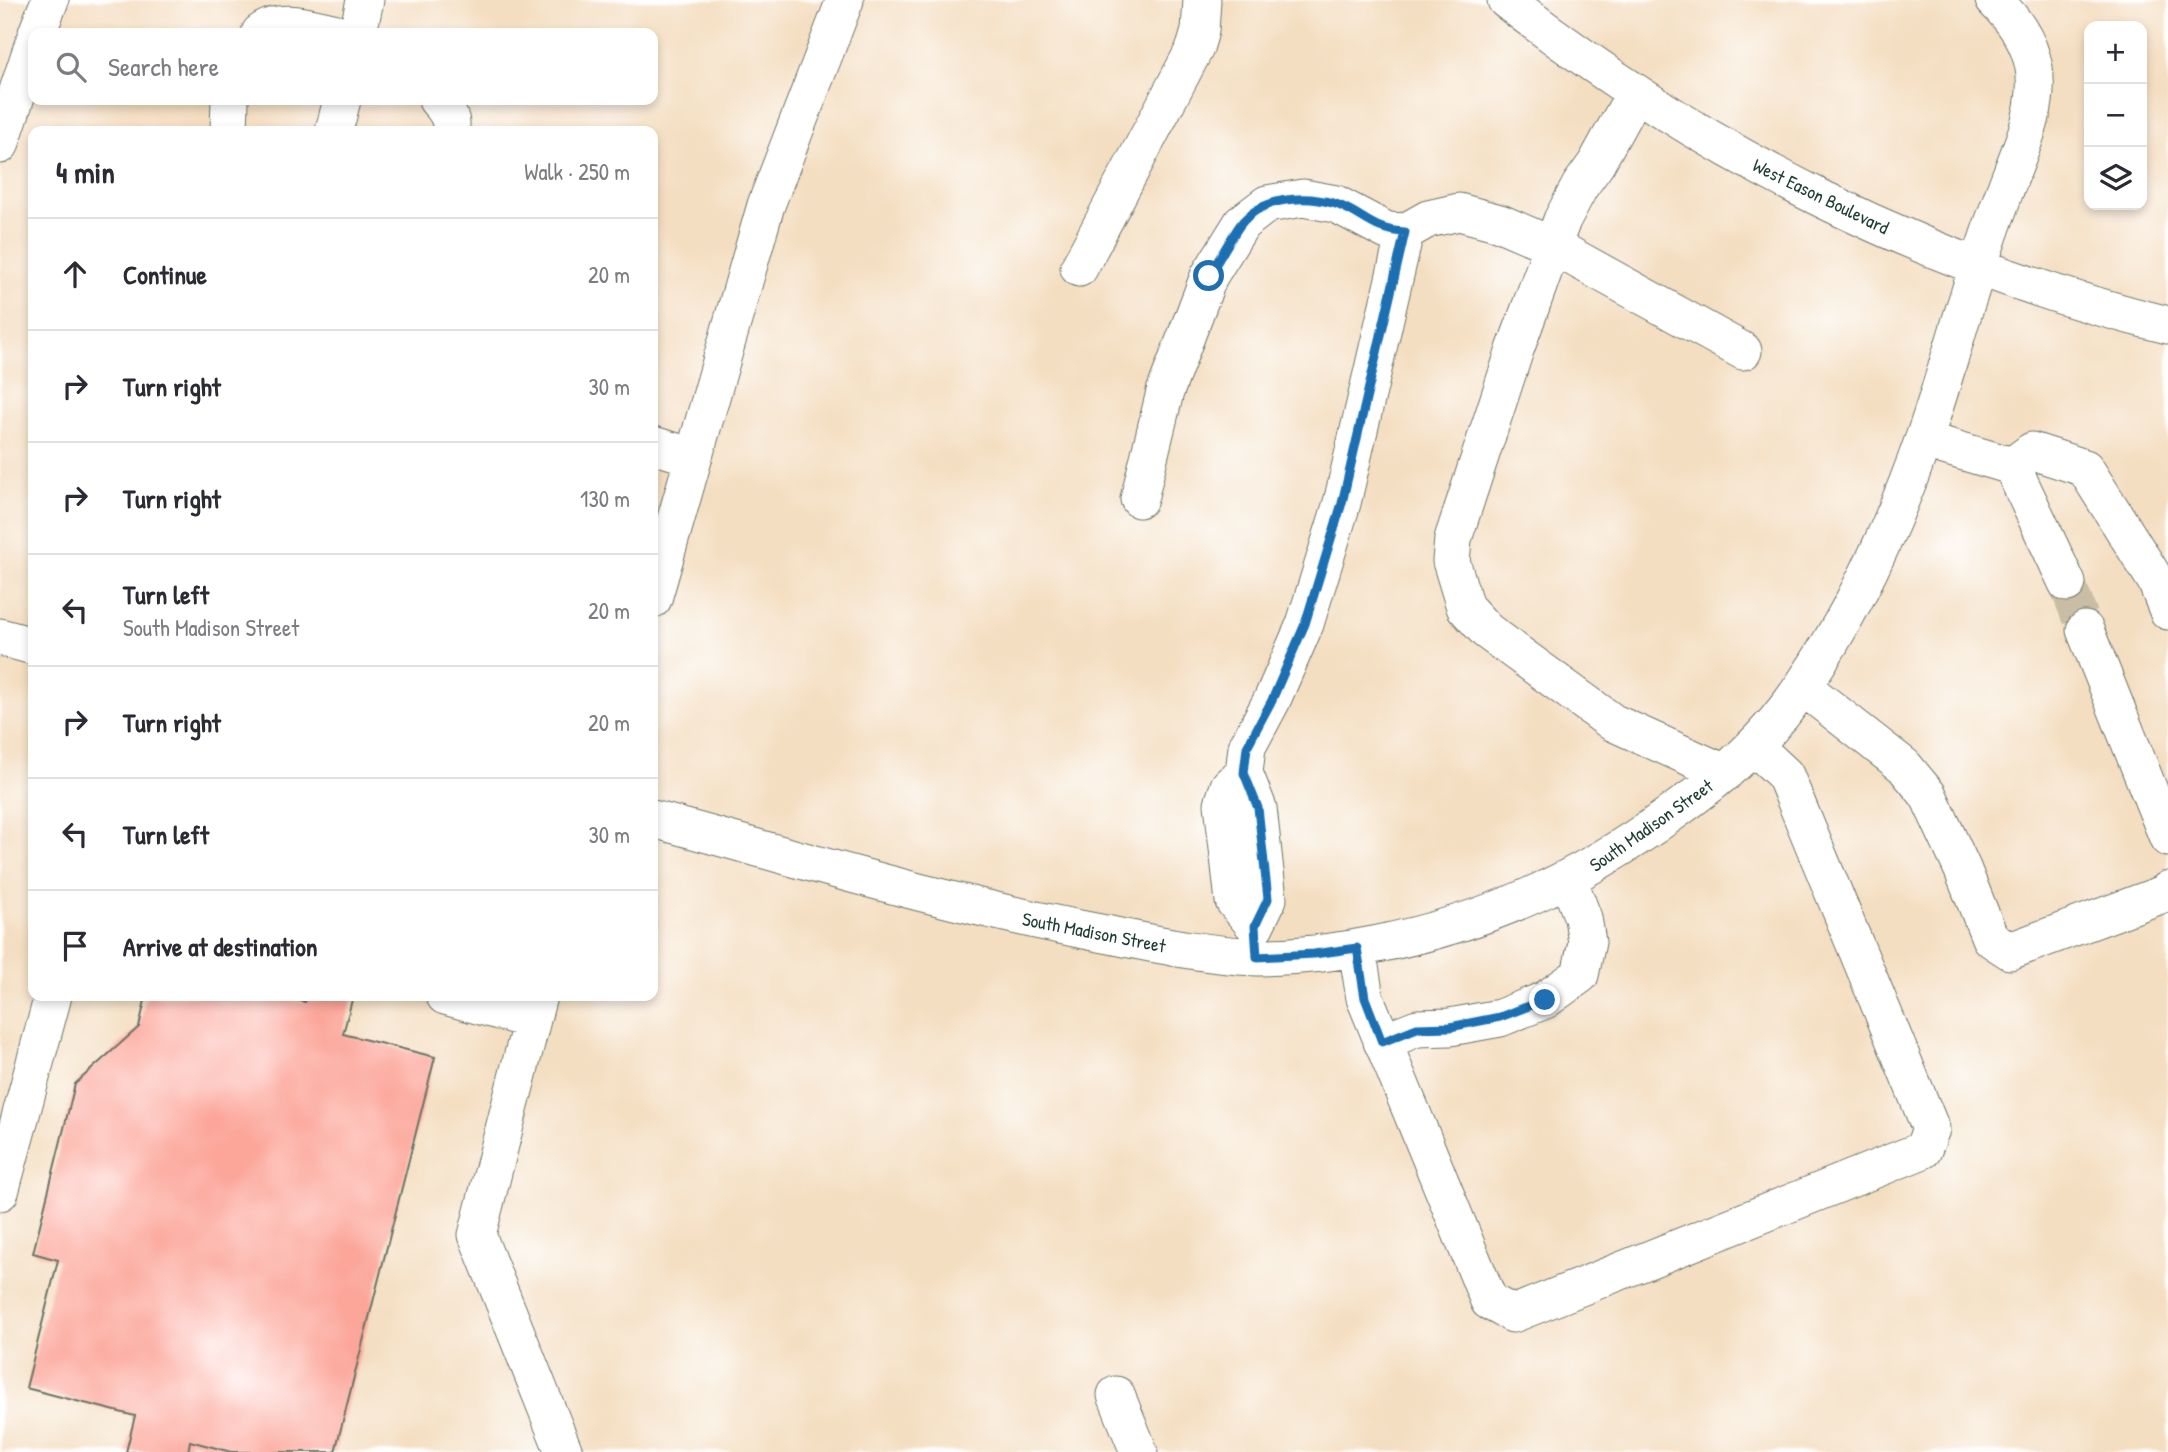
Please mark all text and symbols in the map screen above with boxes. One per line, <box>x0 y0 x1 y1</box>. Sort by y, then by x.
map controls <box>2084 21 2147 210</box>
button: + <box>2084 21 2147 84</box>
search box <box>28 28 658 105</box>
icon: search <box>52 48 90 86</box>
text: Search here <box>108 49 219 84</box>
button: − <box>2084 84 2147 147</box>
button: layers <box>2084 147 2147 210</box>
text: 4 min <box>56 152 115 192</box>
street label: West Eason Boulevard <box>1749 152 1894 241</box>
text: Walk · 250 m <box>524 156 630 187</box>
icon: ahead <box>56 255 94 293</box>
text: Continue <box>123 257 207 292</box>
text: 20 m <box>588 259 630 290</box>
route start <box>1193 260 1224 291</box>
icon: right <box>56 367 94 405</box>
text: Turn right <box>123 369 221 404</box>
text: 30 m <box>588 371 630 402</box>
icon: right <box>56 479 94 517</box>
text: Turn right <box>123 481 221 516</box>
text: 130 m <box>580 483 630 514</box>
text: Turn left <box>123 577 209 612</box>
icon: left <box>56 591 94 629</box>
text: 20 m <box>588 595 630 626</box>
text: South Madison Street <box>123 612 299 643</box>
icon: right <box>56 703 94 741</box>
text: Turn right <box>123 705 221 740</box>
text: 20 m <box>588 707 630 738</box>
street label: South Madison Street <box>1584 772 1718 877</box>
icon: left <box>56 815 94 853</box>
text: Turn left <box>123 817 209 852</box>
text: 30 m <box>588 819 630 850</box>
street label: South Madison Street <box>1020 905 1168 959</box>
icon: arrive <box>56 927 94 965</box>
text: Arrive at destination <box>123 929 318 964</box>
route end <box>1529 984 1560 1015</box>

